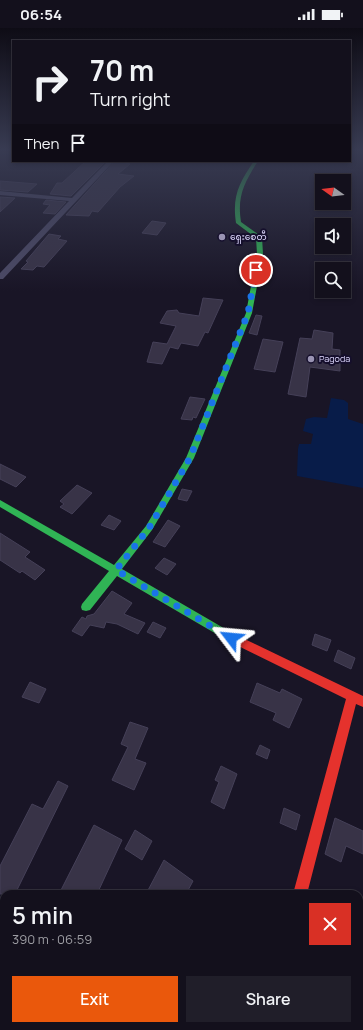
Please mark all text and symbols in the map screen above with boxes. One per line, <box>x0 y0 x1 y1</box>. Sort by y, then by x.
text: 06:54 <box>20 4 62 25</box>
text: 70 m <box>90 51 154 89</box>
icon: right <box>24 56 76 108</box>
text: Turn right <box>90 87 171 111</box>
icon: arrive <box>67 132 89 154</box>
text: Then <box>24 133 59 154</box>
north arrow <box>315 174 351 210</box>
map controls <box>315 174 351 298</box>
button: sound <box>315 218 351 254</box>
place label: ရှေးစေတီ <box>230 230 267 244</box>
marker: ရှေးစေတီ <box>217 232 227 242</box>
pin <box>239 253 273 287</box>
icon: arrive <box>245 259 267 281</box>
button: search <box>315 262 351 298</box>
place label: Pagoda <box>319 352 350 365</box>
marker: Pagoda <box>306 354 316 364</box>
position arrow <box>210 617 252 659</box>
text: 5 min <box>12 898 73 931</box>
button: close <box>309 903 351 945</box>
text: 390 m · 06:59 <box>12 930 92 948</box>
button: Exit <box>12 976 178 1022</box>
button: Share <box>186 976 351 1022</box>

